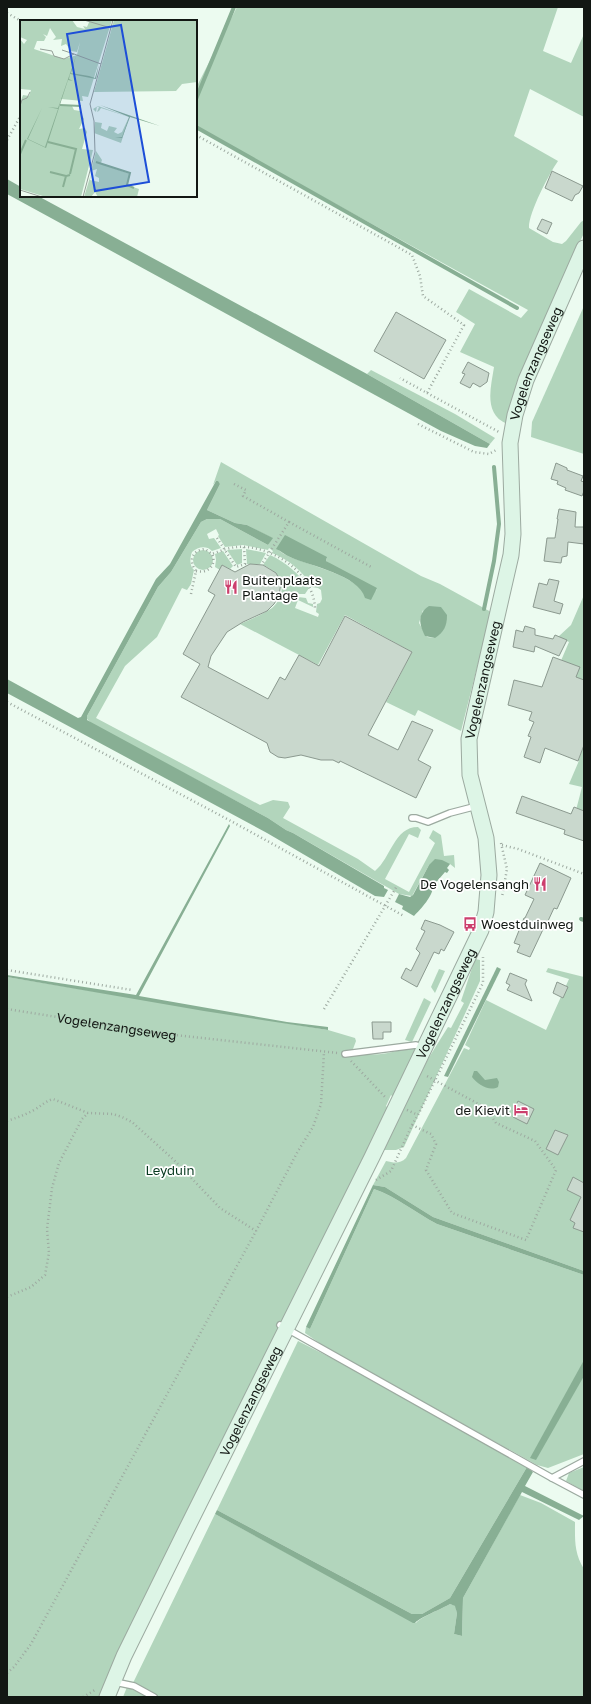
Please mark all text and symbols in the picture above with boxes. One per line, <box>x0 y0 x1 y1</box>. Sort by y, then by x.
inset map <box>20 20 197 197</box>
street label: Vogelenzangseweg <box>506 304 565 422</box>
place label: Buitenplaats Plantage <box>242 572 322 603</box>
restaurant icon: Buitenplaats Plantage <box>223 579 239 595</box>
street label: Vogelenzangseweg <box>461 619 504 741</box>
place label: De Vogelensangh <box>420 876 529 892</box>
restaurant icon: De Vogelensangh <box>532 876 548 892</box>
bus stop icon: Woestduinweg <box>462 916 478 932</box>
place label: Woestduinweg <box>481 916 574 932</box>
street label: Vogelenzangseweg <box>412 945 479 1061</box>
street label: Vogelenzangseweg <box>56 1009 177 1043</box>
place label: de Kievit <box>456 1102 510 1118</box>
hotel icon: de Kievit <box>513 1102 529 1118</box>
park label: Leyduin <box>146 1162 194 1178</box>
street label: Vogelenzangseweg <box>216 1343 285 1459</box>

